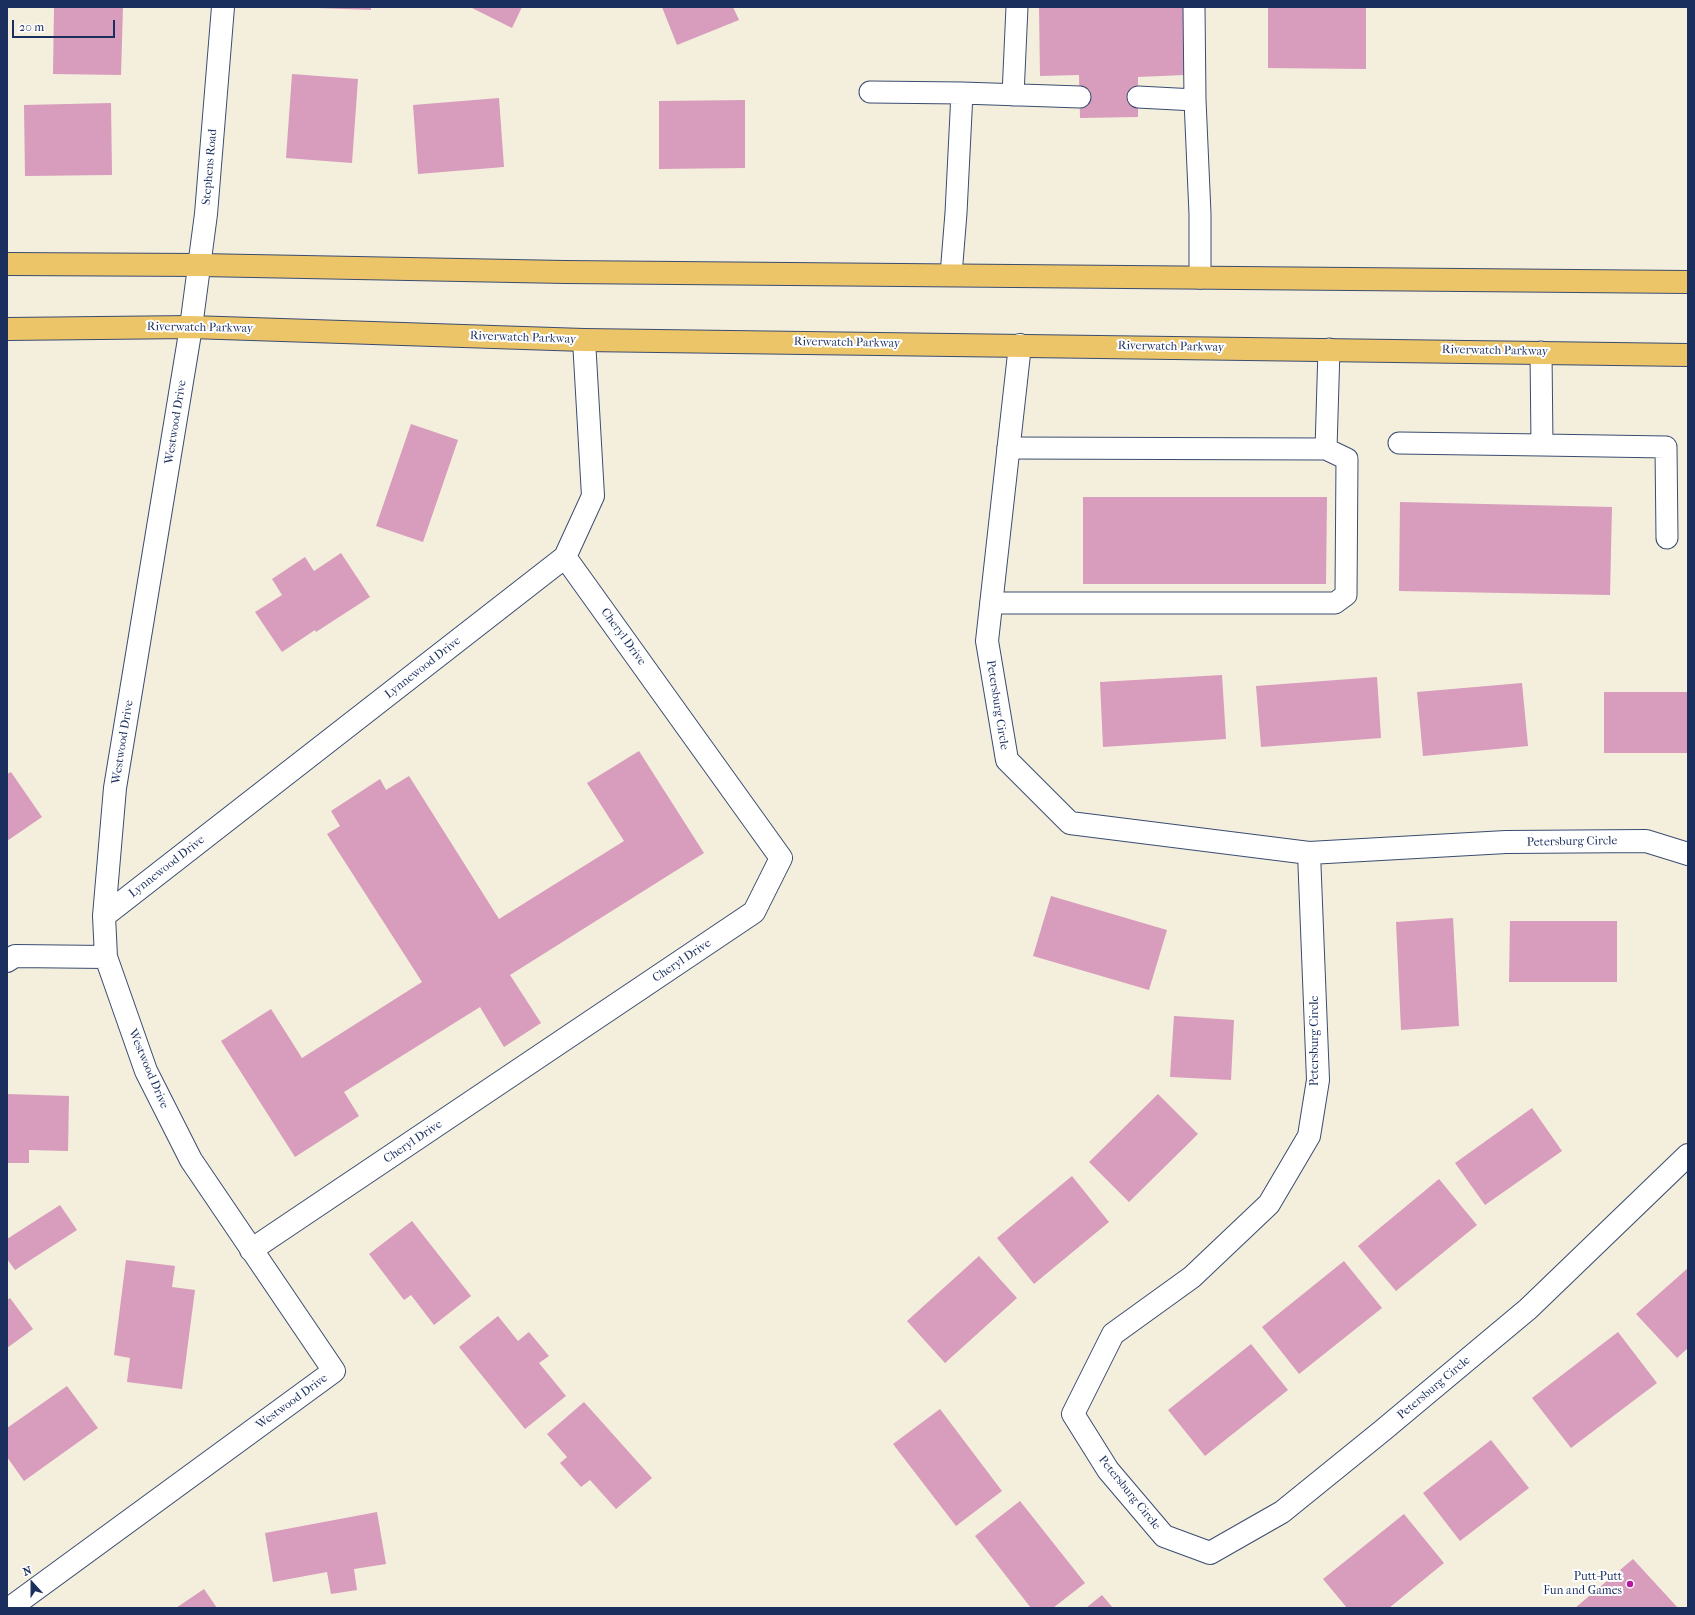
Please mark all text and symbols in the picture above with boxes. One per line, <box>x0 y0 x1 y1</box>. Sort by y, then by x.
scale bar <box>14 12 117 38</box>
text: 20 m <box>19 20 44 34</box>
street label: Stephens Road <box>200 128 220 206</box>
street label: Riverwatch Parkway <box>147 320 253 336</box>
street label: Riverwatch Parkway <box>470 329 576 347</box>
street label: Riverwatch Parkway <box>794 335 900 351</box>
street label: Riverwatch Parkway <box>1118 339 1224 355</box>
street label: Riverwatch Parkway <box>1442 343 1548 359</box>
street label: Westwood Drive <box>162 379 190 465</box>
street label: Cheryl Drive <box>597 606 649 668</box>
street label: Lynnewood Drive <box>382 634 464 702</box>
street label: Petersburg Circle <box>983 659 1011 751</box>
street label: Westwood Drive <box>109 699 137 785</box>
street label: Lynnewood Drive <box>126 833 208 901</box>
street label: Petersburg Circle <box>1527 834 1617 850</box>
street label: Cheryl Drive <box>650 936 714 986</box>
street label: Petersburg Circle <box>1308 996 1322 1086</box>
street label: Westwood Drive <box>125 1027 171 1111</box>
street label: Cheryl Drive <box>381 1117 445 1167</box>
street label: Petersburg Circle <box>1395 1353 1473 1423</box>
street label: Westwood Drive <box>253 1371 331 1433</box>
street label: Petersburg Circle <box>1095 1453 1163 1533</box>
north arrow <box>12 1563 52 1603</box>
text: N <box>21 1564 34 1579</box>
place label: Putt-Putt Fun and Games <box>1543 1570 1622 1598</box>
marker: Putt-Putt Fun and Games <box>1625 1579 1635 1589</box>

